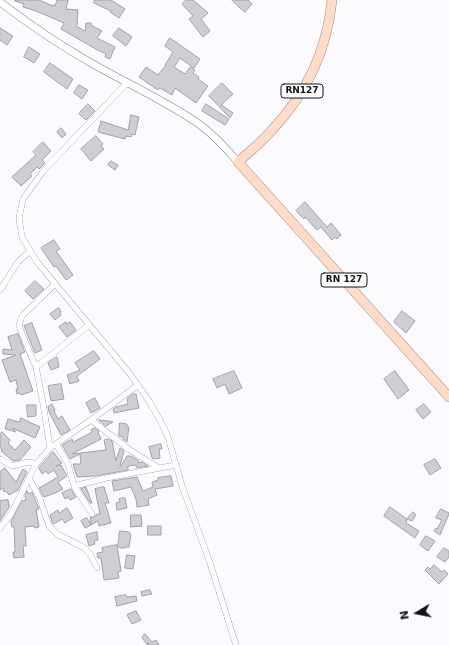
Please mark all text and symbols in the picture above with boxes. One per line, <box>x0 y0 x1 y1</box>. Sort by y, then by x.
road number: RN127 <box>281 84 323 98</box>
road number: RN 127 <box>321 273 367 287</box>
north arrow <box>397 593 437 633</box>
text: N <box>397 610 412 621</box>

